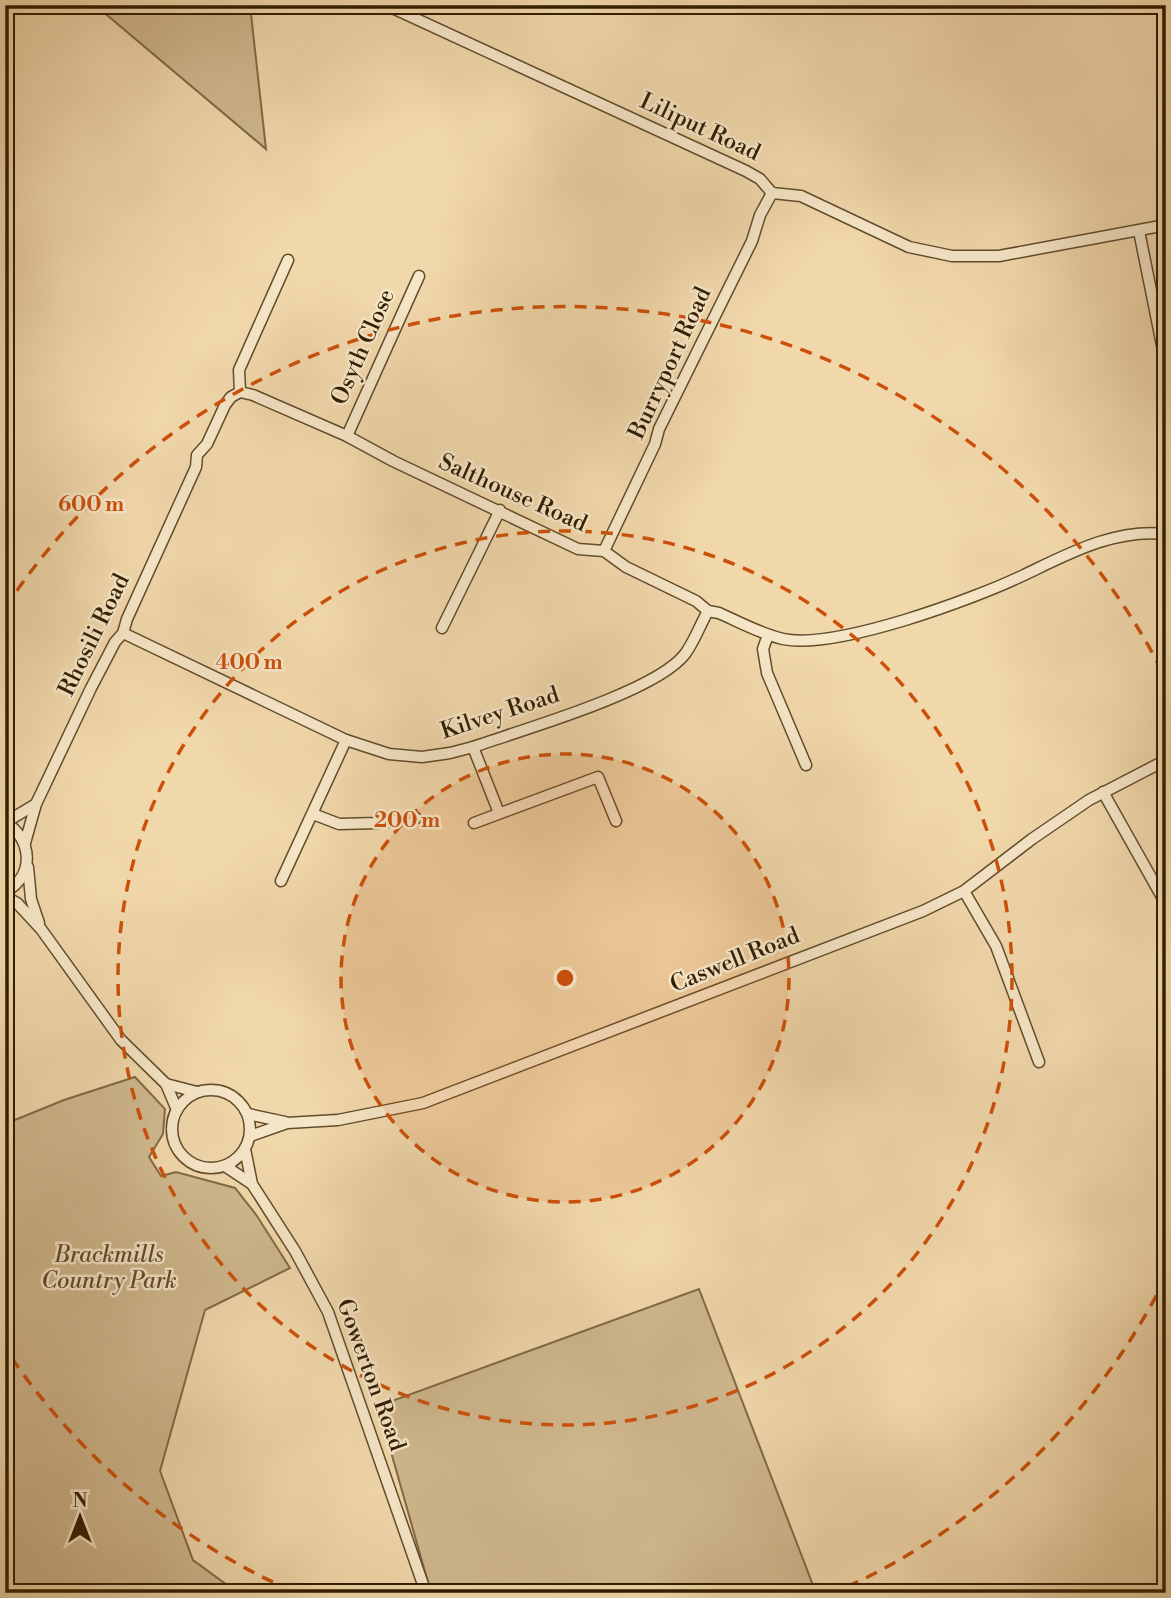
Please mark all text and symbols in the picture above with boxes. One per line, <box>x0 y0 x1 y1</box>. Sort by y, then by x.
street label: Liliput Road <box>635 87 765 167</box>
street label: Burryport Road <box>622 282 717 444</box>
street label: Osyth Close <box>325 285 401 409</box>
street label: Salthouse Road <box>434 448 592 538</box>
text: 600 m <box>58 492 124 518</box>
street label: Rhosili Road <box>52 569 136 701</box>
text: 400 m <box>215 650 283 676</box>
street label: Kilvey Road <box>437 681 563 745</box>
text: 200 m <box>374 808 440 834</box>
street label: Caswell Road <box>666 921 804 999</box>
centre of rings <box>553 966 577 990</box>
park label: Brackmills Country Park <box>41 1241 177 1295</box>
street label: Gowerton Road <box>330 1295 412 1455</box>
north arrow <box>46 1482 116 1552</box>
text: N <box>72 1489 88 1513</box>

